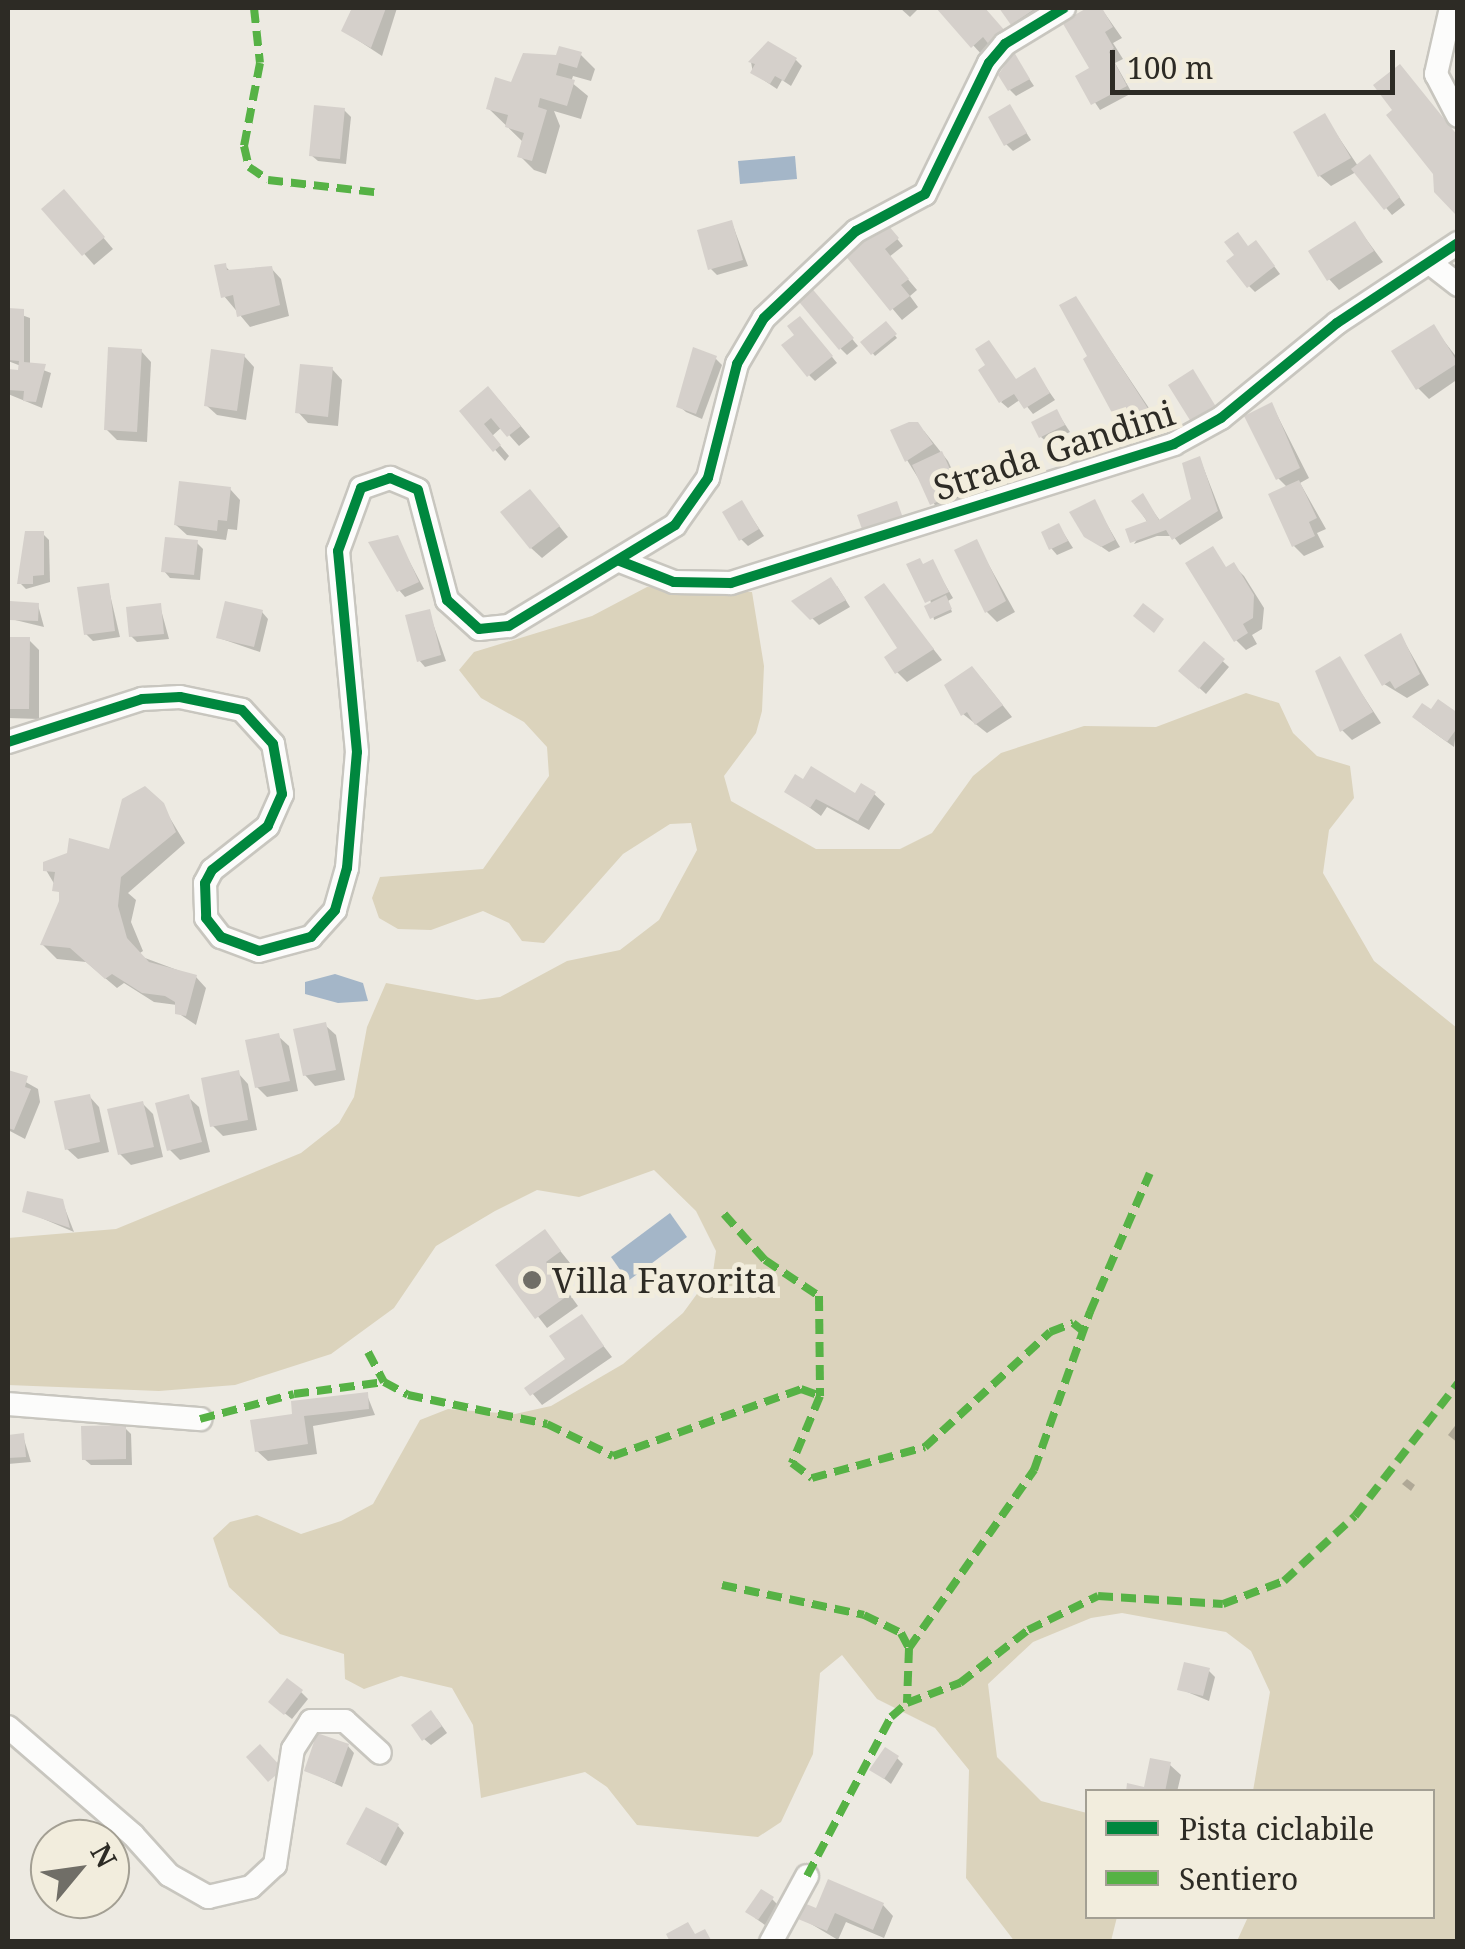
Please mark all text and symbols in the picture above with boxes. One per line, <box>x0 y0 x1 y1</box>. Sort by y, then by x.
scale bar <box>1115 30 1400 92</box>
text: 100 m <box>1127 47 1213 88</box>
street label: Strada Gandini <box>928 391 1180 509</box>
place label: Villa Favorita <box>552 1259 776 1301</box>
marker: Villa Favorita <box>521 1269 543 1291</box>
legend <box>1085 1789 1435 1919</box>
text: Pista ciclabile <box>1179 1808 1374 1849</box>
north arrow <box>30 1819 130 1919</box>
text: N <box>83 1837 126 1874</box>
text: Sentiero <box>1179 1858 1298 1899</box>

